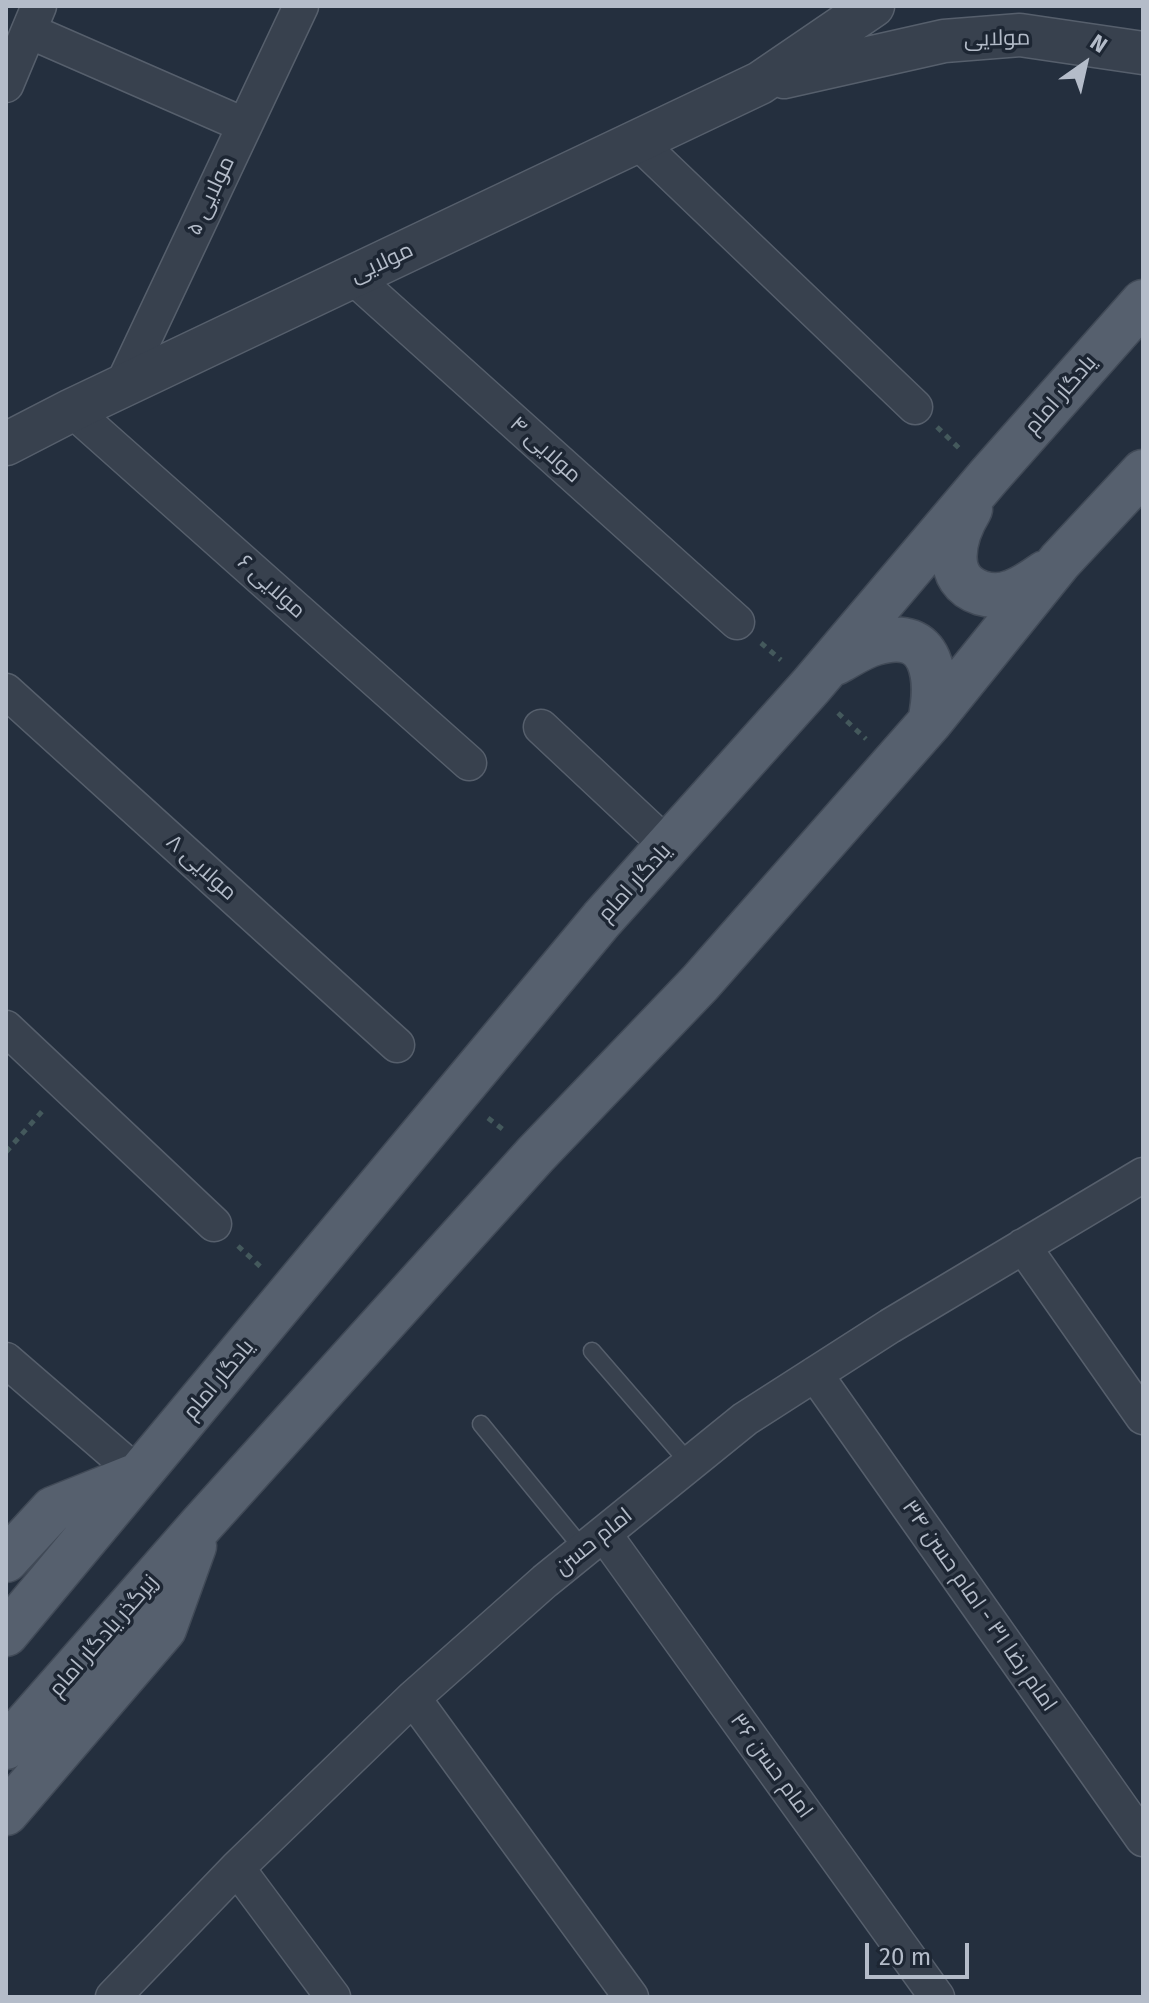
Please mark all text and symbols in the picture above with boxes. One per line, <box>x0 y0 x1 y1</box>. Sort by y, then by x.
north arrow <box>1045 24 1125 104</box>
street label: مولایی <box>964 25 1030 53</box>
text: N <box>1085 28 1112 59</box>
street label: مولایی ۵ <box>181 152 241 240</box>
street label: مولایی <box>346 237 418 289</box>
street label: یادگار امام <box>1019 350 1103 440</box>
street label: مولایی ۴ <box>504 411 586 489</box>
street label: مولایی ۶ <box>231 550 311 624</box>
street label: مولایی ۸ <box>160 829 242 907</box>
street label: یادگار امام <box>593 838 677 928</box>
street label: یادگار امام <box>178 1335 260 1425</box>
street label: امام رضا ۳۱ - امام حسن ۳۴ <box>896 1495 1062 1717</box>
street label: امام حسن <box>550 1503 638 1581</box>
street label: زیرگذر یادگار امام <box>44 1570 164 1702</box>
street label: امام حسن ۳۶ <box>724 1708 818 1824</box>
scale bar <box>869 1927 973 1977</box>
text: 20 m <box>879 1943 931 1971</box>

